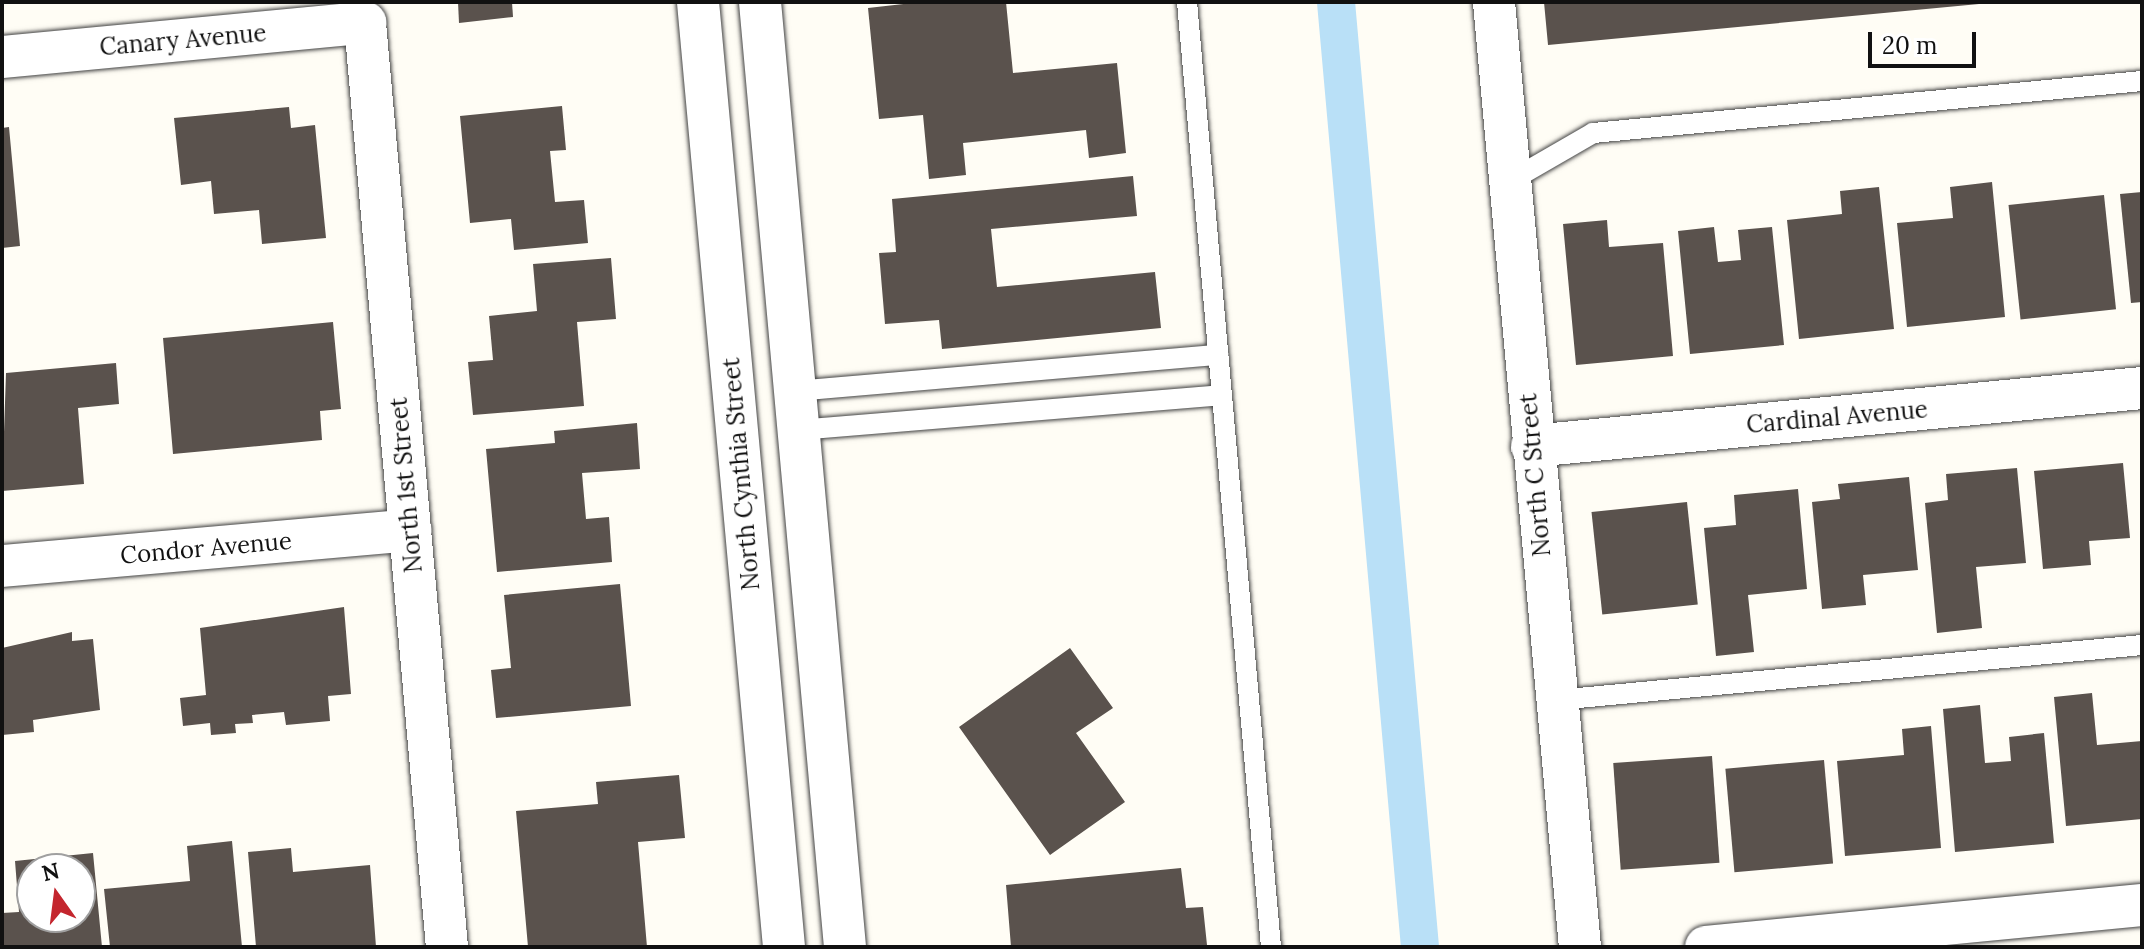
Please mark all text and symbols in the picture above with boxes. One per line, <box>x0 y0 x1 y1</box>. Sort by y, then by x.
scale bar <box>1872 16 1980 66</box>
street label: Canary Avenue <box>98 18 268 62</box>
text: 20 m <box>1882 30 1938 61</box>
street label: North Cynthia Street <box>716 356 766 592</box>
street label: North C Street <box>1514 392 1556 558</box>
street label: Cardinal Avenue <box>1745 395 1929 439</box>
street label: North 1st Street <box>384 396 428 574</box>
street label: Condor Avenue <box>119 526 293 570</box>
north arrow <box>16 853 96 933</box>
text: N <box>39 856 62 887</box>

